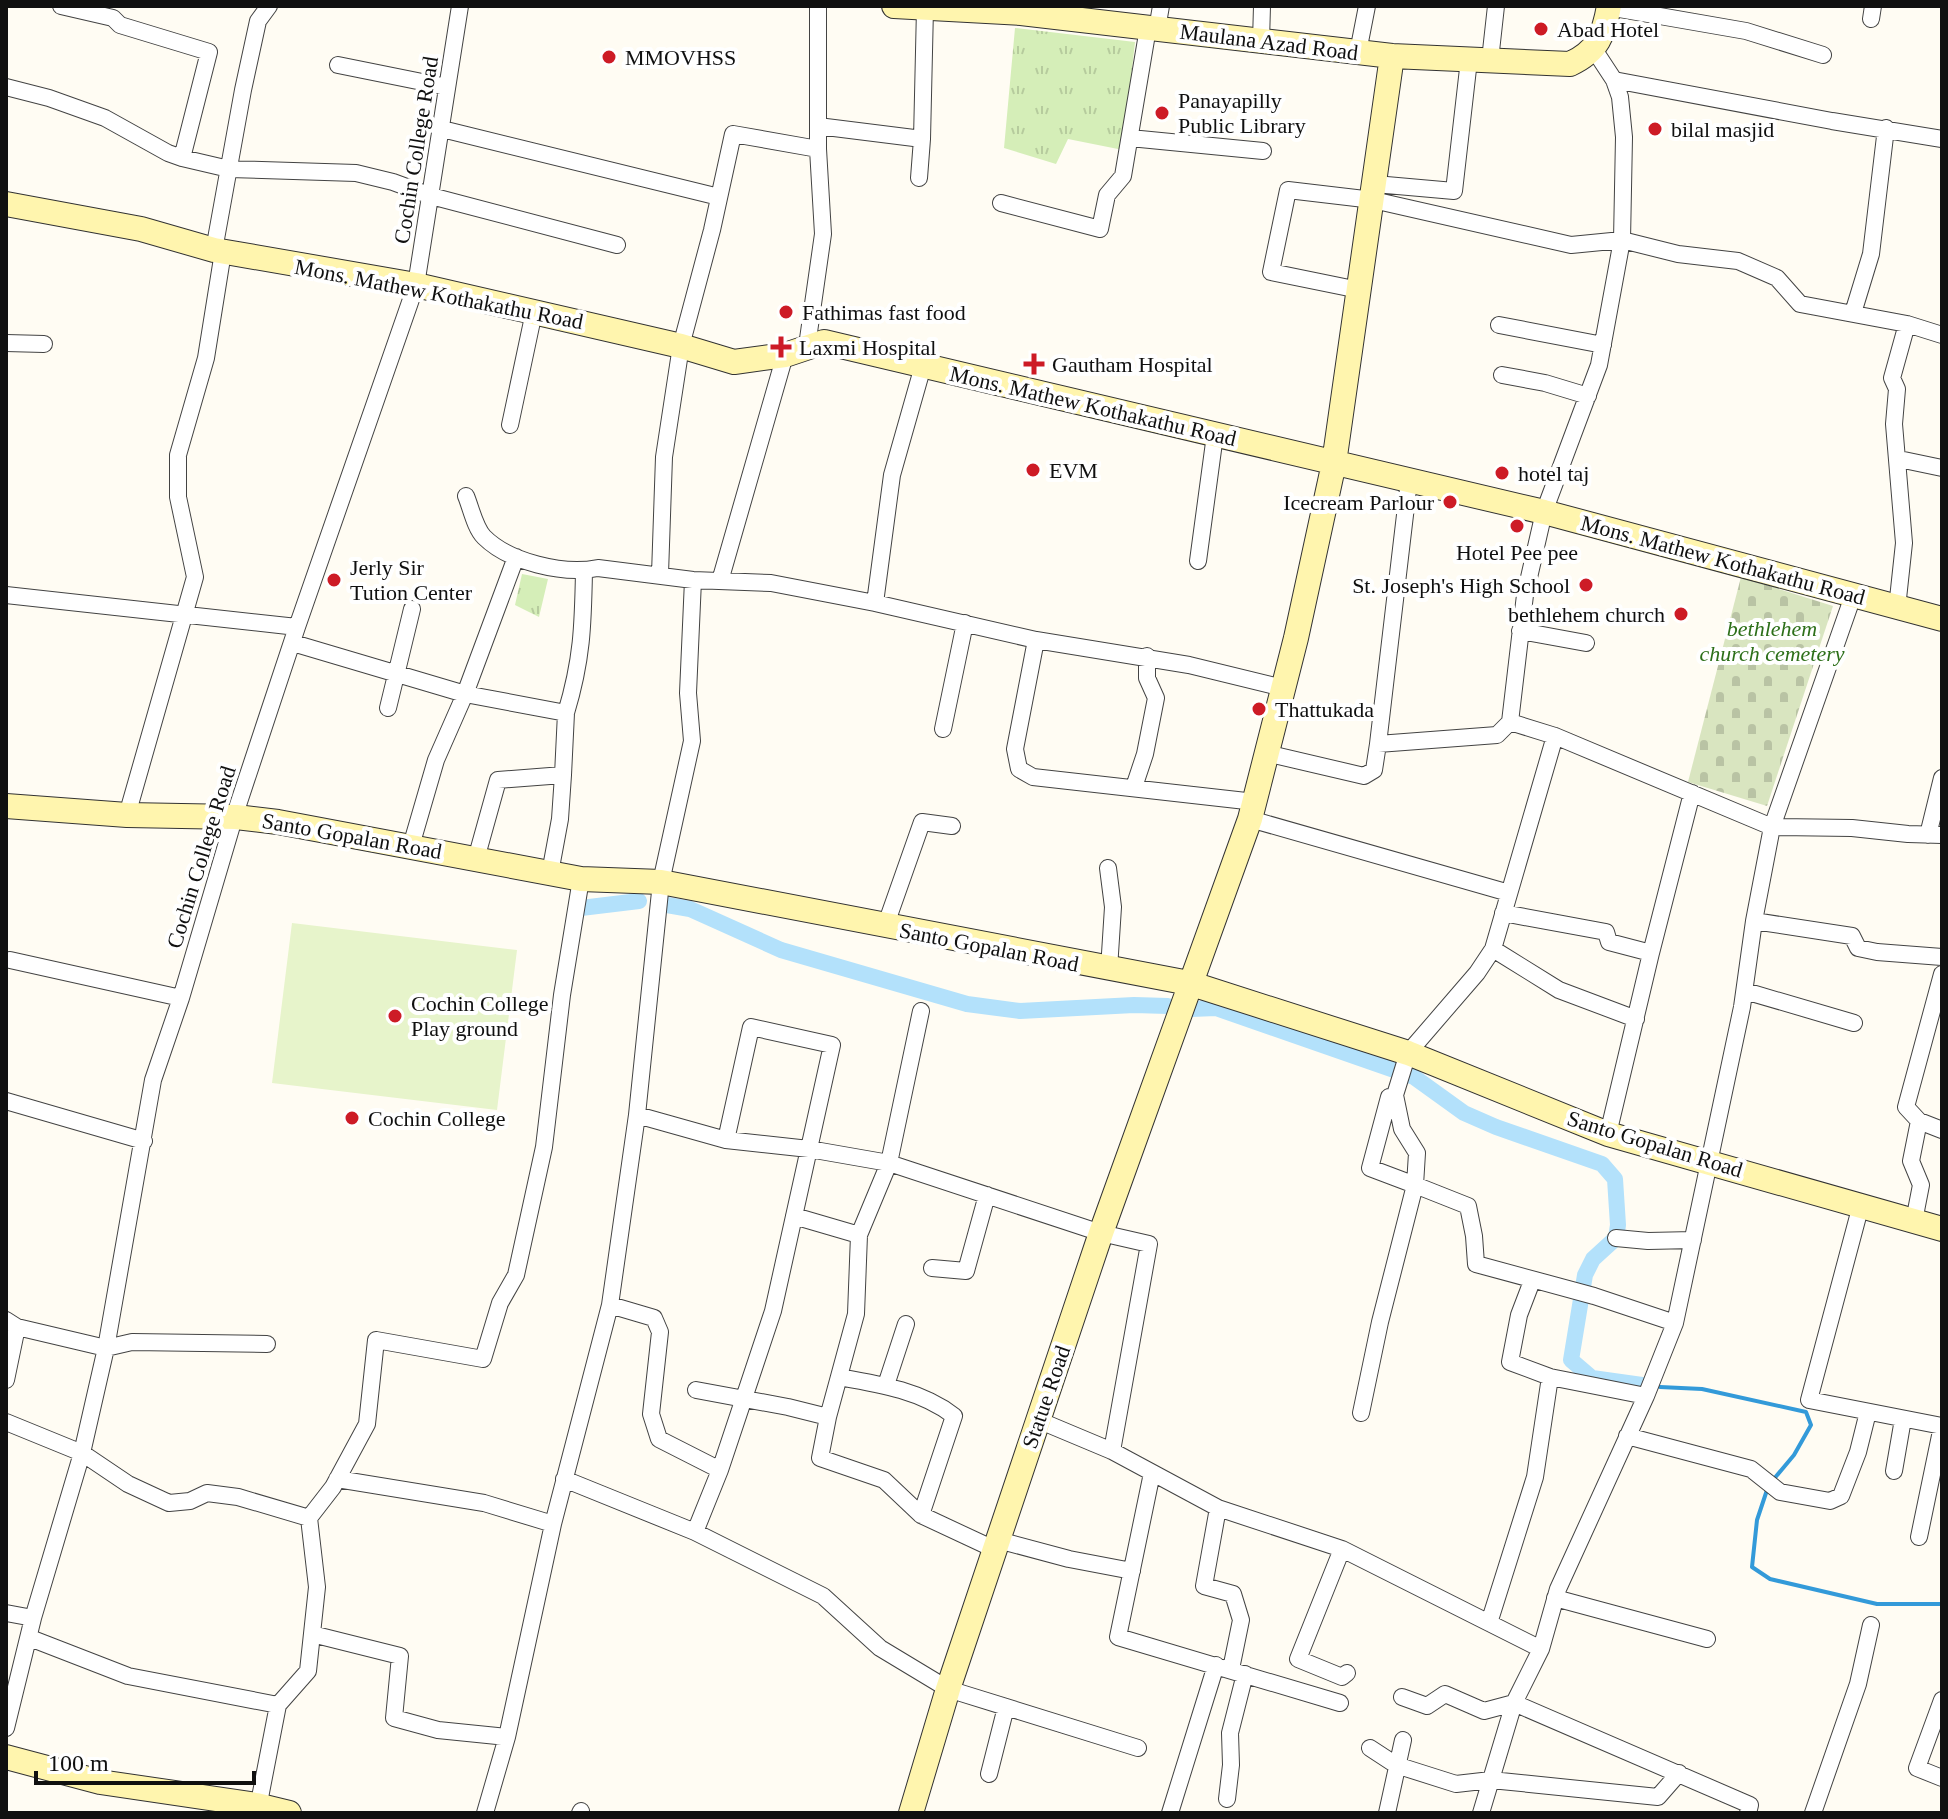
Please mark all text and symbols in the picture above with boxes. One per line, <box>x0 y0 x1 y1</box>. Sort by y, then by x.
place label: Abad Hotel <box>1557 17 1659 42</box>
street label: Maulana Azad Road <box>1178 19 1360 65</box>
marker: Abad Hotel <box>1532 20 1550 38</box>
place label: MMOVHSS <box>625 45 736 70</box>
marker: MMOVHSS <box>600 48 618 66</box>
street label: Cochin College Road <box>389 54 443 246</box>
place label: Panayapilly Public Library <box>1178 88 1306 138</box>
marker: Panayapilly Public Library <box>1153 104 1171 122</box>
place label: bilal masjid <box>1671 117 1774 142</box>
marker: bilal masjid <box>1646 120 1664 138</box>
street label: Mons. Mathew Kothakathu Road <box>293 254 585 334</box>
place label: Fathimas fast food <box>802 300 966 325</box>
marker: Fathimas fast food <box>777 303 795 321</box>
place label: Laxmi Hospital <box>799 335 936 360</box>
marker: Laxmi Hospital <box>770 336 792 358</box>
place label: Gautham Hospital <box>1052 352 1213 377</box>
marker: Gautham Hospital <box>1023 353 1045 375</box>
street label: Mons. Mathew Kothakathu Road <box>947 361 1239 451</box>
place label: EVM <box>1049 458 1098 483</box>
marker: EVM <box>1024 461 1042 479</box>
place label: hotel taj <box>1518 461 1589 486</box>
marker: hotel taj <box>1493 464 1511 482</box>
place label: Icecream Parlour <box>1283 490 1435 515</box>
marker: Icecream Parlour <box>1441 493 1459 511</box>
street label: Mons. Mathew Kothakathu Road <box>1578 510 1868 610</box>
marker: Hotel Pee pee <box>1508 517 1526 535</box>
place label: Hotel Pee pee <box>1456 540 1578 565</box>
place label: Jerly Sir Tution Center <box>350 555 473 605</box>
marker: Jerly Sir Tution Center <box>325 571 343 589</box>
place label: St. Joseph's High School <box>1352 573 1570 598</box>
marker: St. Joseph's High School <box>1577 576 1595 594</box>
place label: bethlehem church <box>1508 602 1665 627</box>
marker: bethlehem church <box>1672 605 1690 623</box>
park label: bethlehem church cemetery <box>1699 616 1845 666</box>
place label: Thattukada <box>1275 697 1374 722</box>
marker: Thattukada <box>1250 700 1268 718</box>
street label: Cochin College Road <box>161 763 241 951</box>
street label: Santo Gopalan Road <box>260 808 444 864</box>
street label: Santo Gopalan Road <box>897 917 1081 977</box>
place label: Cochin College Play ground <box>411 991 548 1041</box>
marker: Cochin College Play ground <box>386 1007 404 1025</box>
street label: Santo Gopalan Road <box>1564 1105 1746 1183</box>
place label: Cochin College <box>368 1106 505 1131</box>
marker: Cochin College <box>343 1109 361 1127</box>
street label: Statue Road <box>1017 1342 1075 1452</box>
scale bar <box>36 1735 254 1785</box>
text: 100 m <box>48 1750 109 1776</box>

